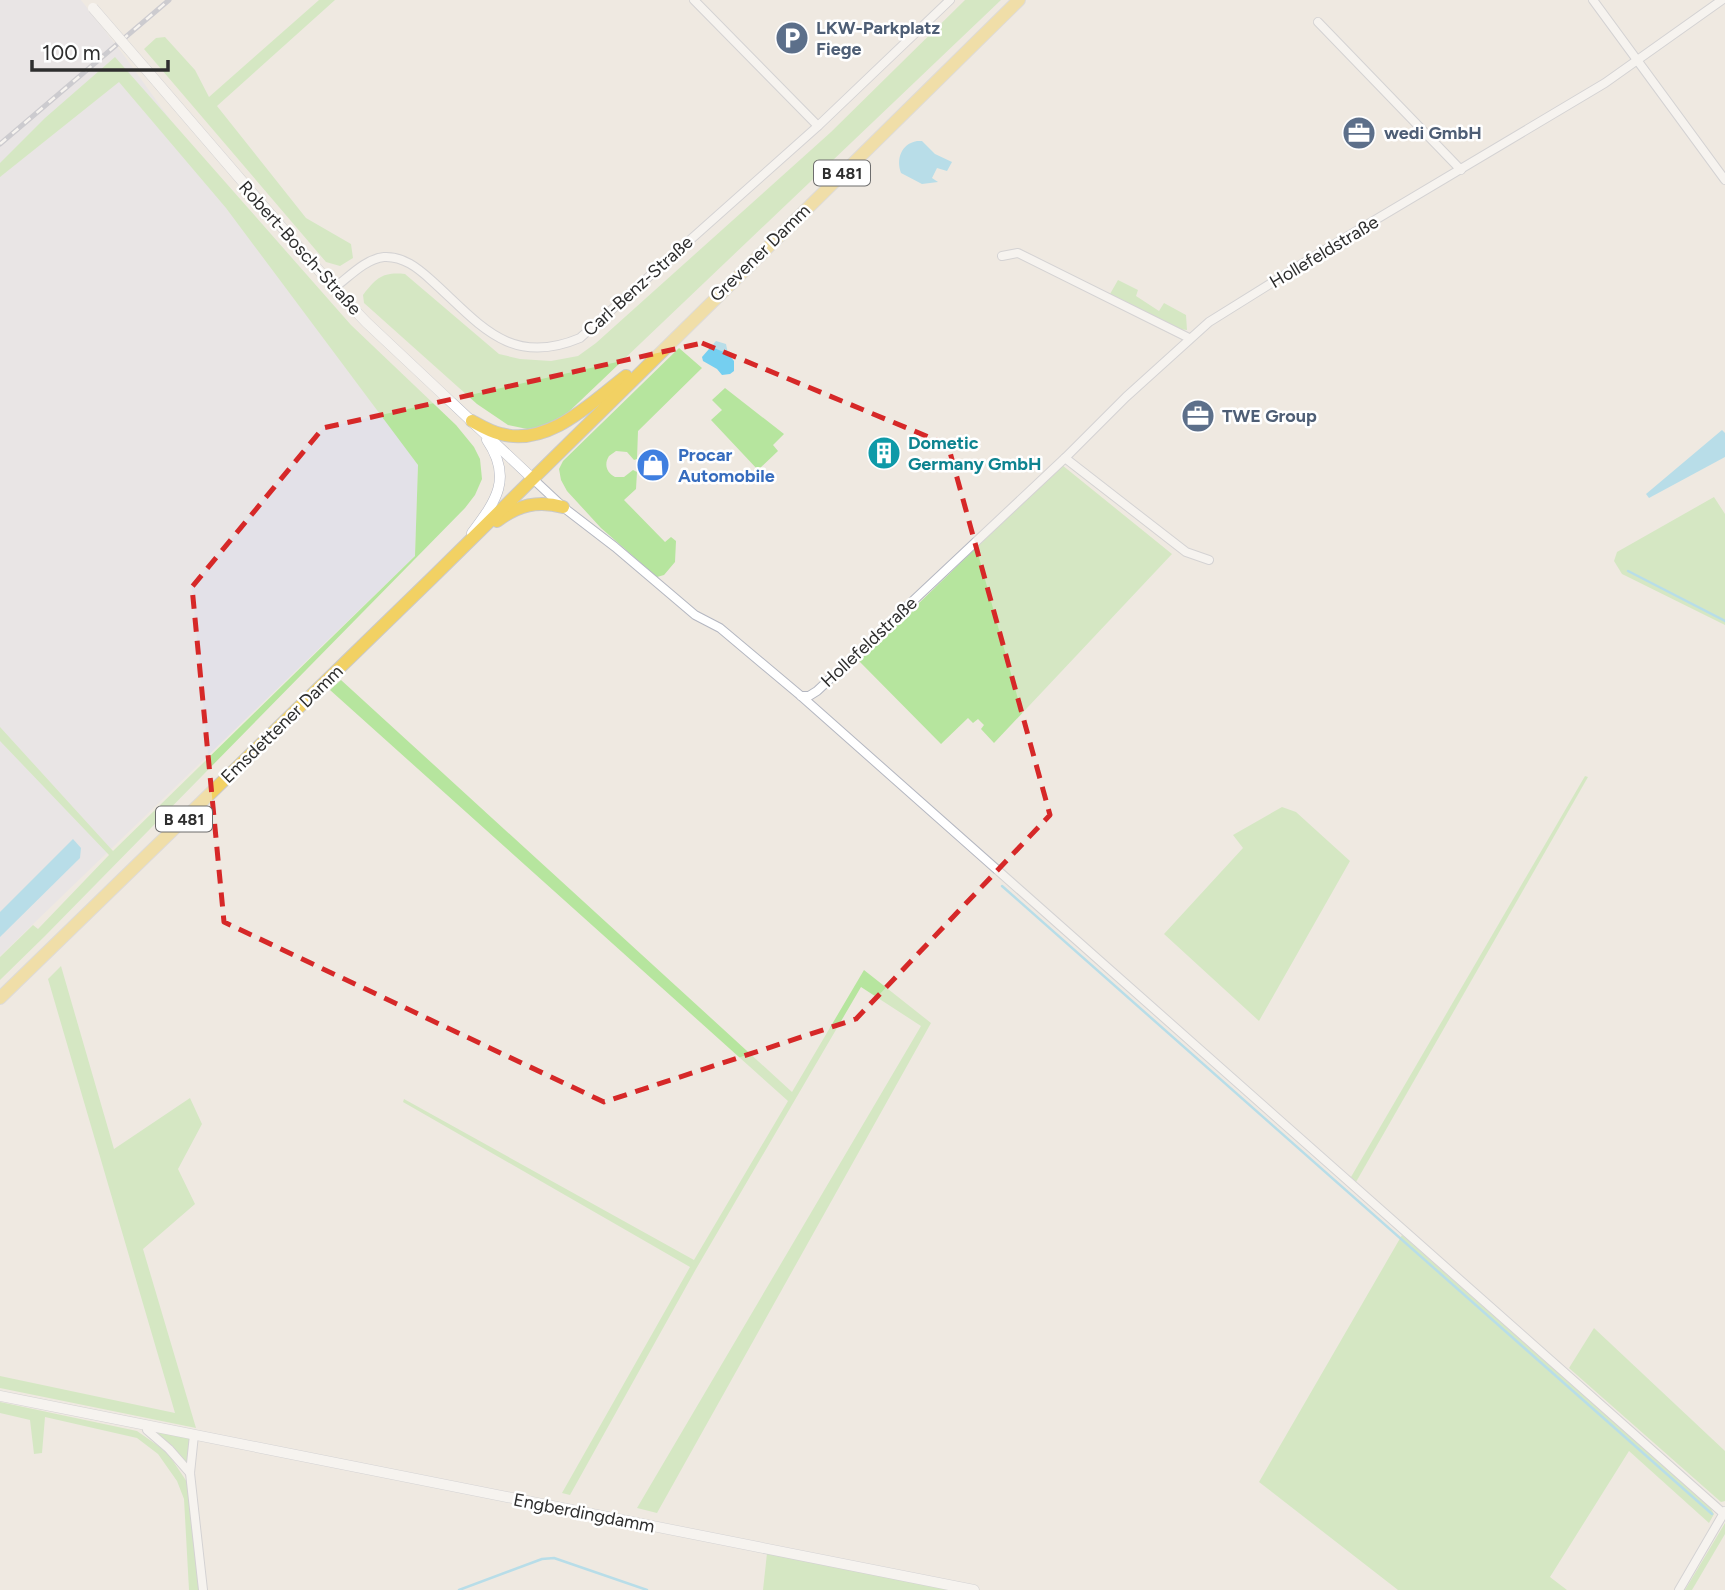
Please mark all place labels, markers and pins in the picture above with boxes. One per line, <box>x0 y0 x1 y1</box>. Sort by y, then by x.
place label: LKW-Parkplatz Fiege <box>816 17 941 60</box>
parking icon: LKW-Parkplatz Fiege <box>773 19 811 57</box>
office icon: wedi GmbH <box>1340 114 1378 152</box>
place label: wedi GmbH <box>1384 122 1482 144</box>
office icon: TWE Group <box>1179 397 1217 435</box>
place label: TWE Group <box>1222 405 1317 427</box>
place label: Dometic Germany GmbH <box>908 432 1041 475</box>
building icon: Dometic Germany GmbH <box>865 434 903 472</box>
place label: Procar Automobile <box>678 444 775 487</box>
shop icon: Procar Automobile <box>634 446 672 484</box>

